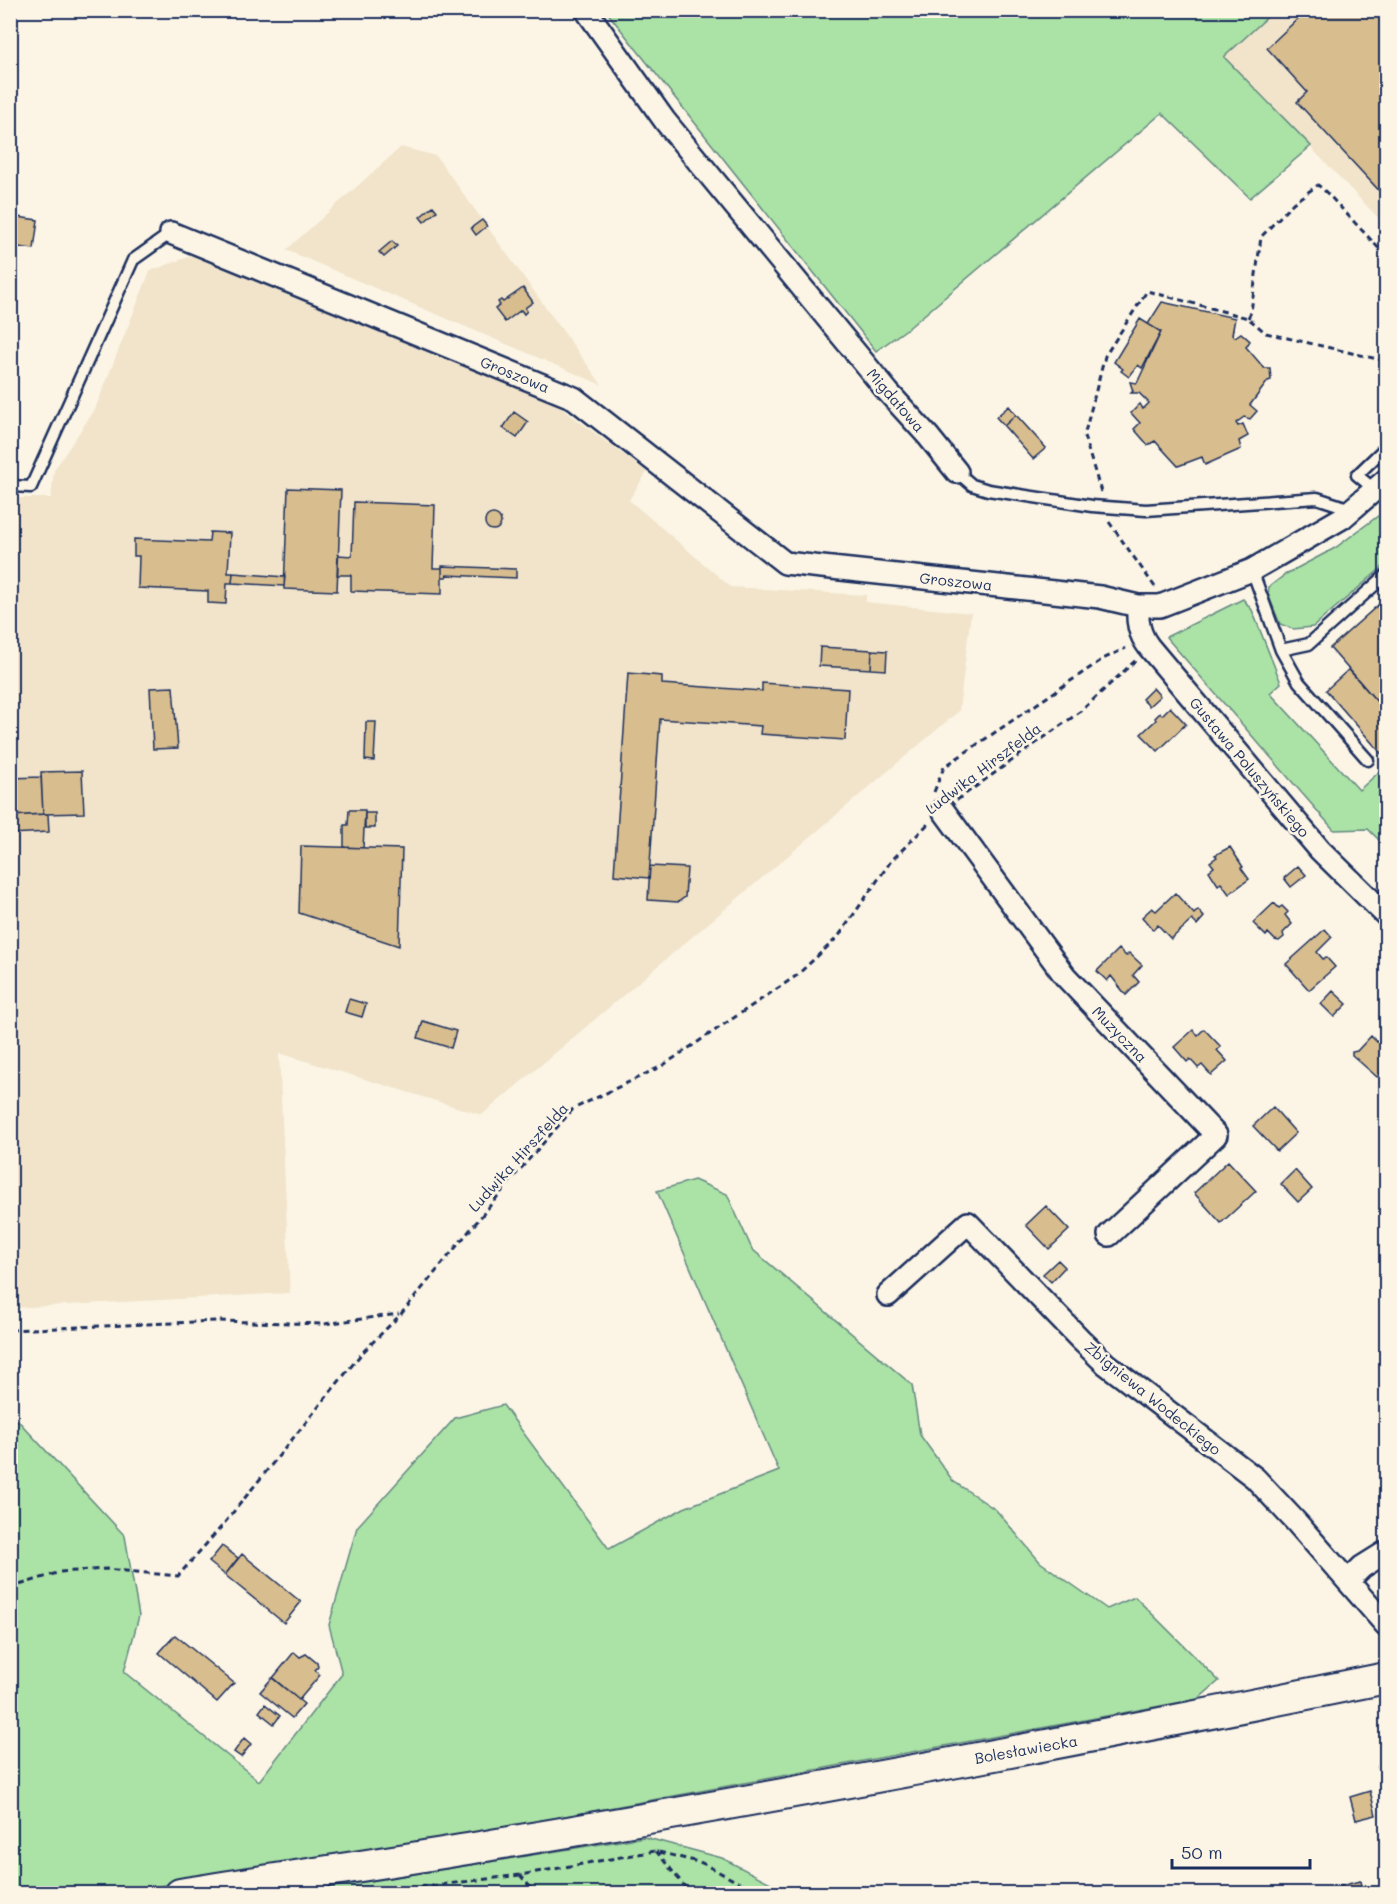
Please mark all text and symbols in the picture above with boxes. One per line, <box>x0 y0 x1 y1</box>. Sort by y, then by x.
street label: Groszowa <box>477 351 553 397</box>
street label: Migdałowa <box>863 364 929 436</box>
street label: Groszowa <box>919 567 993 595</box>
street label: Gustawa Poluszyńskiego <box>1185 693 1315 841</box>
street label: Ludwika Hirszfelda <box>921 718 1045 818</box>
street label: Muzyczna <box>1088 1001 1152 1067</box>
street label: Ludwika Hirszfelda <box>464 1098 572 1216</box>
street label: Zbigniewa Wodeckiego <box>1081 1337 1225 1459</box>
street label: Bolesławiecka <box>973 1730 1079 1768</box>
scale bar <box>1172 1832 1310 1870</box>
text: 50 m <box>1181 1840 1223 1864</box>

